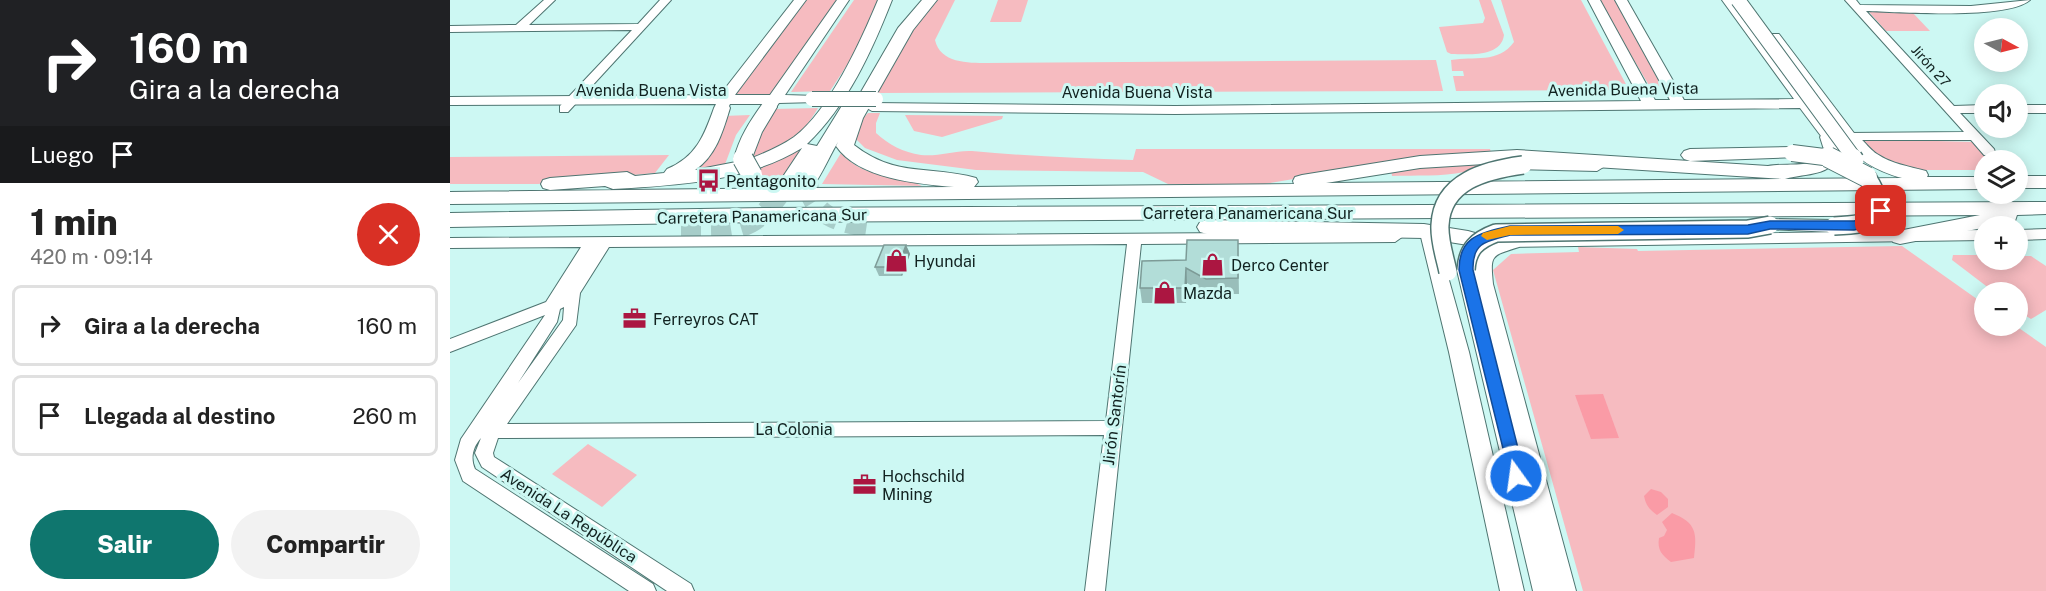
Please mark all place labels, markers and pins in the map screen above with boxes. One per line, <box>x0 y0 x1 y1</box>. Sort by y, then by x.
bus stop icon: Pentagonito <box>695 168 721 194</box>
place label: Pentagonito <box>726 172 816 191</box>
pin <box>1855 185 1906 236</box>
shop icon: Hyundai <box>883 248 909 274</box>
place label: Hyundai <box>914 252 976 271</box>
shop icon: Derco Center <box>1200 252 1226 278</box>
place label: Derco Center <box>1231 256 1329 275</box>
shop icon: Mazda <box>1152 280 1178 306</box>
place label: Mazda <box>1183 284 1232 303</box>
office icon: Ferreyros CAT <box>622 306 648 332</box>
place label: Ferreyros CAT <box>653 310 759 329</box>
place label: Hochschild Mining <box>882 467 965 504</box>
office icon: Hochschild Mining <box>851 472 877 498</box>

